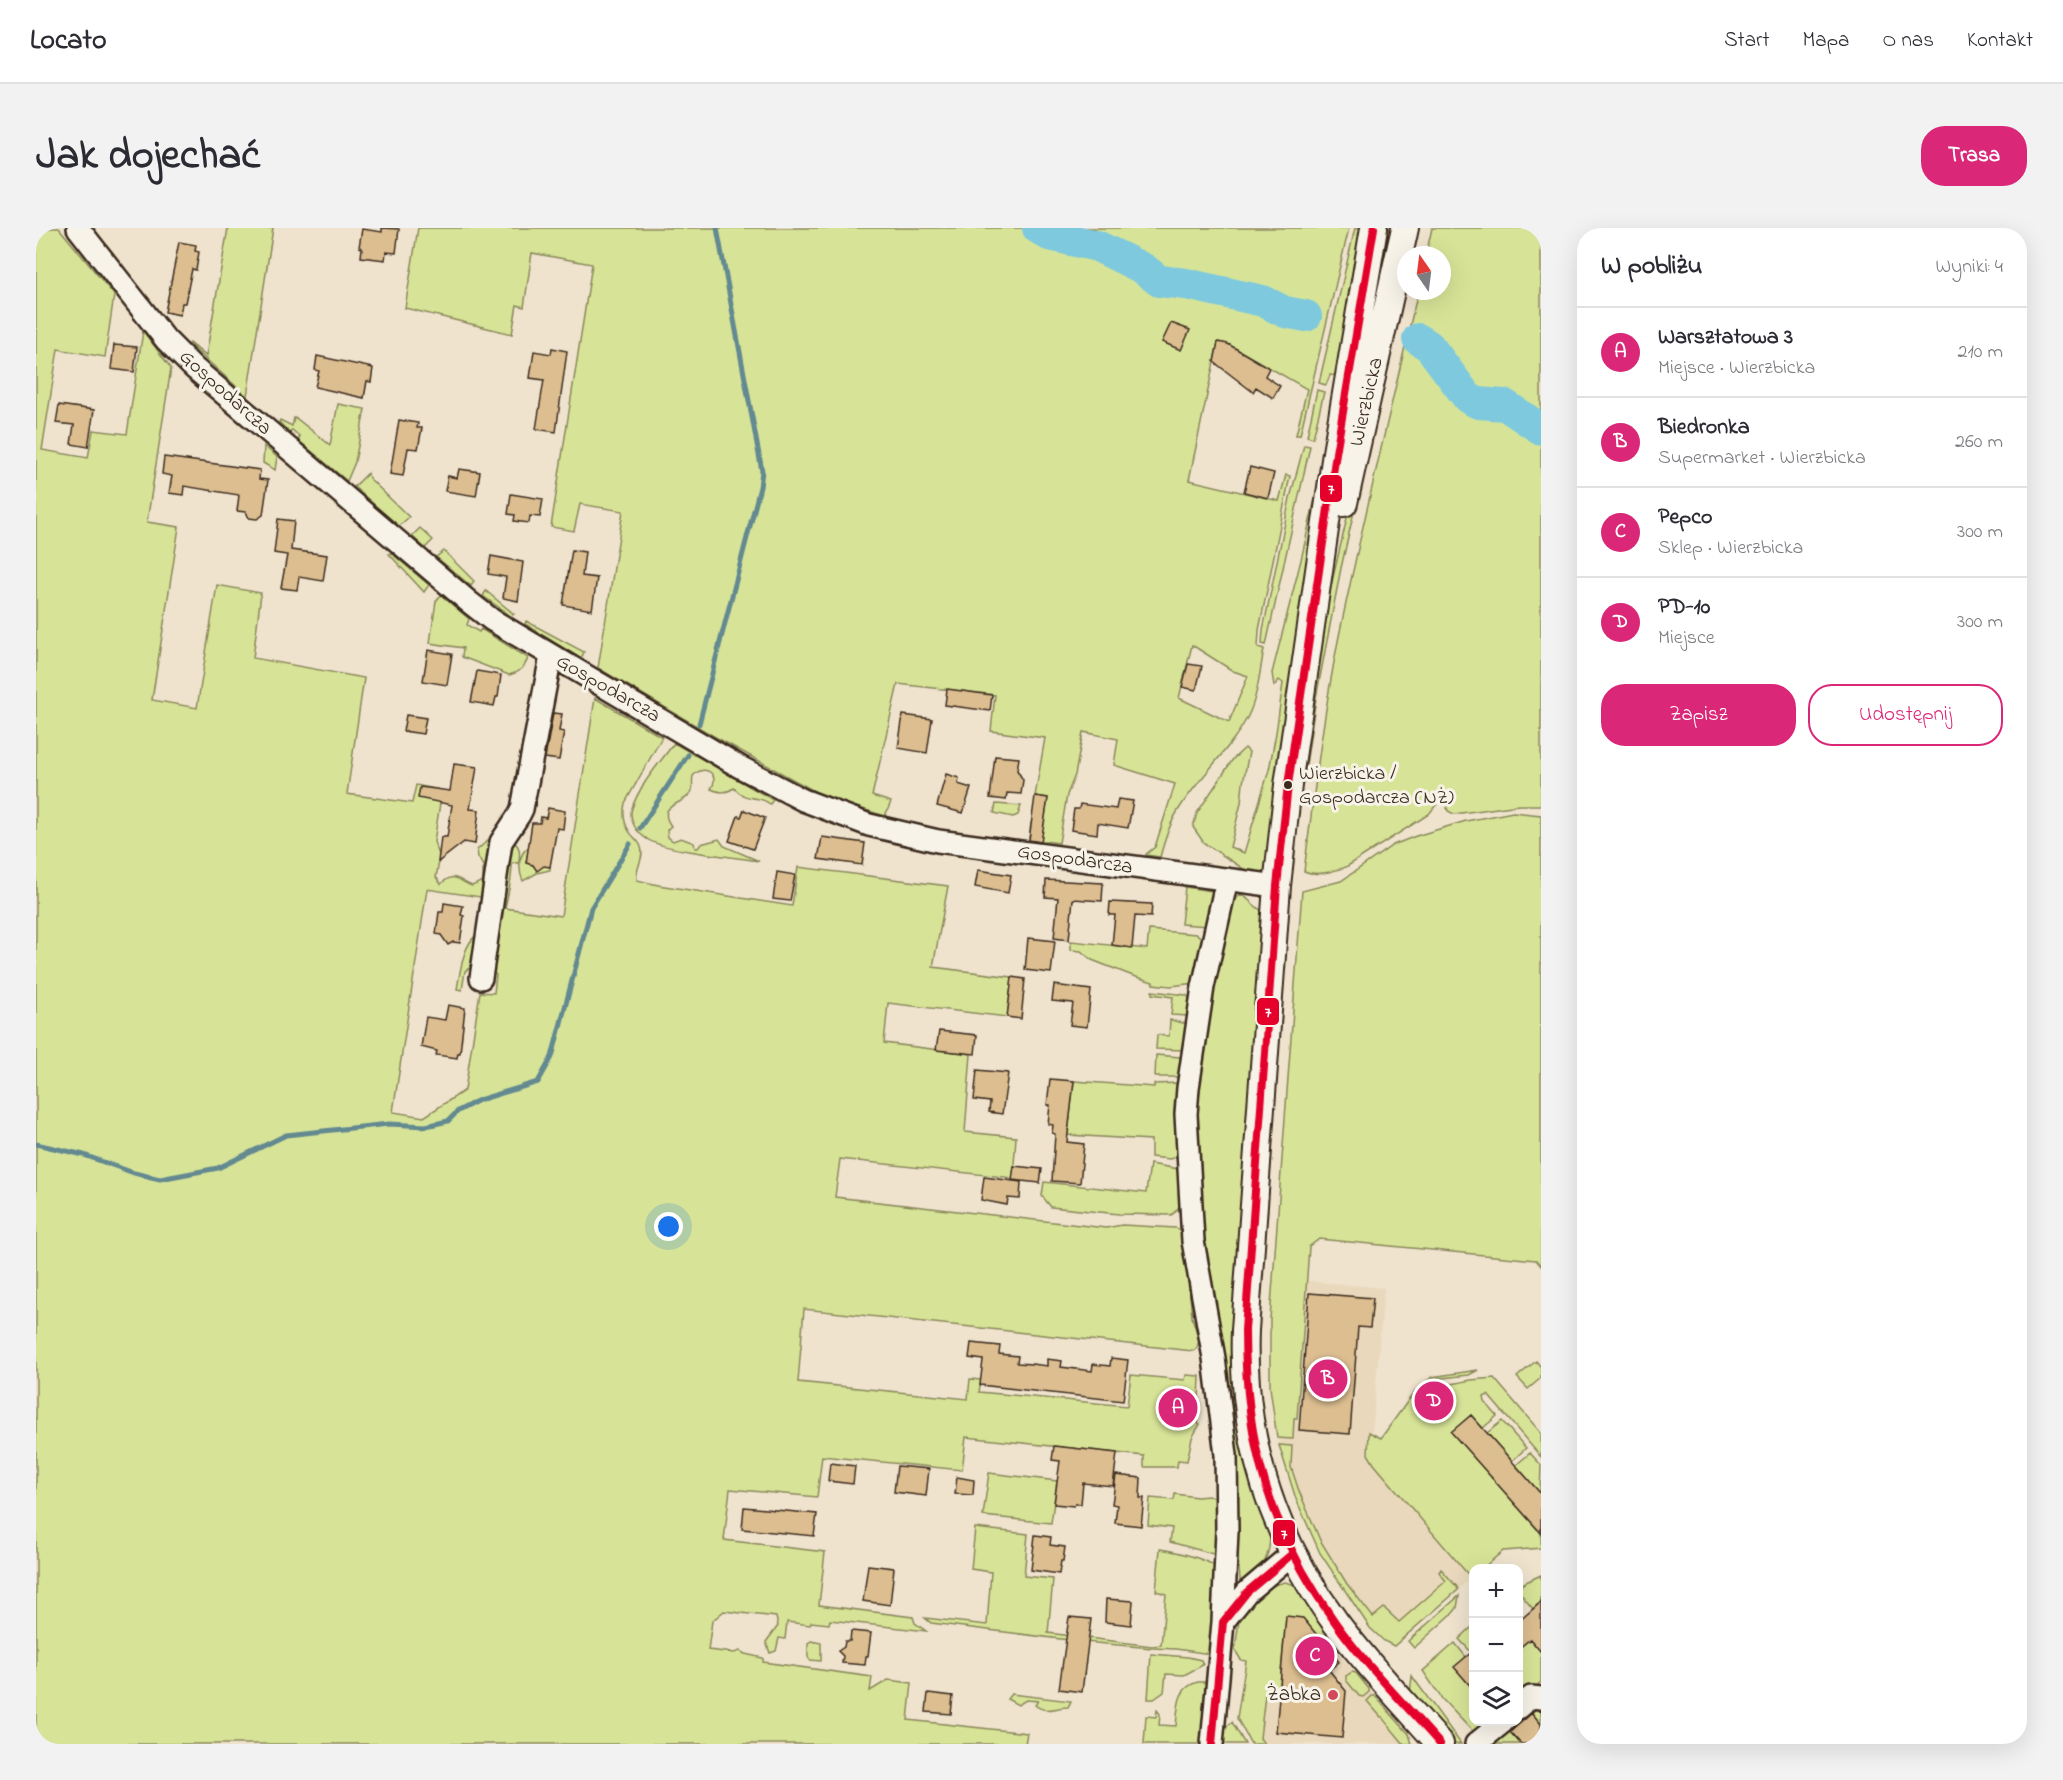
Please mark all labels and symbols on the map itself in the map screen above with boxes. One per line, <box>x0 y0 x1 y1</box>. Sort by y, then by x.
north arrow <box>1397 246 1451 300</box>
street label: Gospodarcza <box>172 343 278 443</box>
street label: Wierzbicka <box>1342 355 1392 449</box>
line badge: 7 <box>1319 474 1343 503</box>
text: 7 <box>1328 478 1335 502</box>
street label: Gospodarcza <box>550 647 666 731</box>
place label: Wierzbicka / Gospodarcza (NŻ) <box>1299 760 1454 813</box>
marker: Wierzbicka / Gospodarcza (NŻ) <box>1282 779 1294 791</box>
street label: Gospodarcza <box>1015 837 1135 883</box>
line badge: 7 <box>1256 997 1280 1026</box>
text: 7 <box>1265 1001 1272 1025</box>
your location <box>654 1212 683 1241</box>
pin: B <box>1308 1356 1348 1402</box>
pin: D <box>1414 1378 1454 1424</box>
pin: A <box>1158 1386 1198 1430</box>
line badge: 7 <box>1272 1519 1296 1547</box>
text: 7 <box>1281 1523 1288 1547</box>
pin: C <box>1296 1634 1334 1678</box>
place label: Żabka <box>1267 1680 1321 1710</box>
marker: Żabka <box>1326 1688 1340 1702</box>

